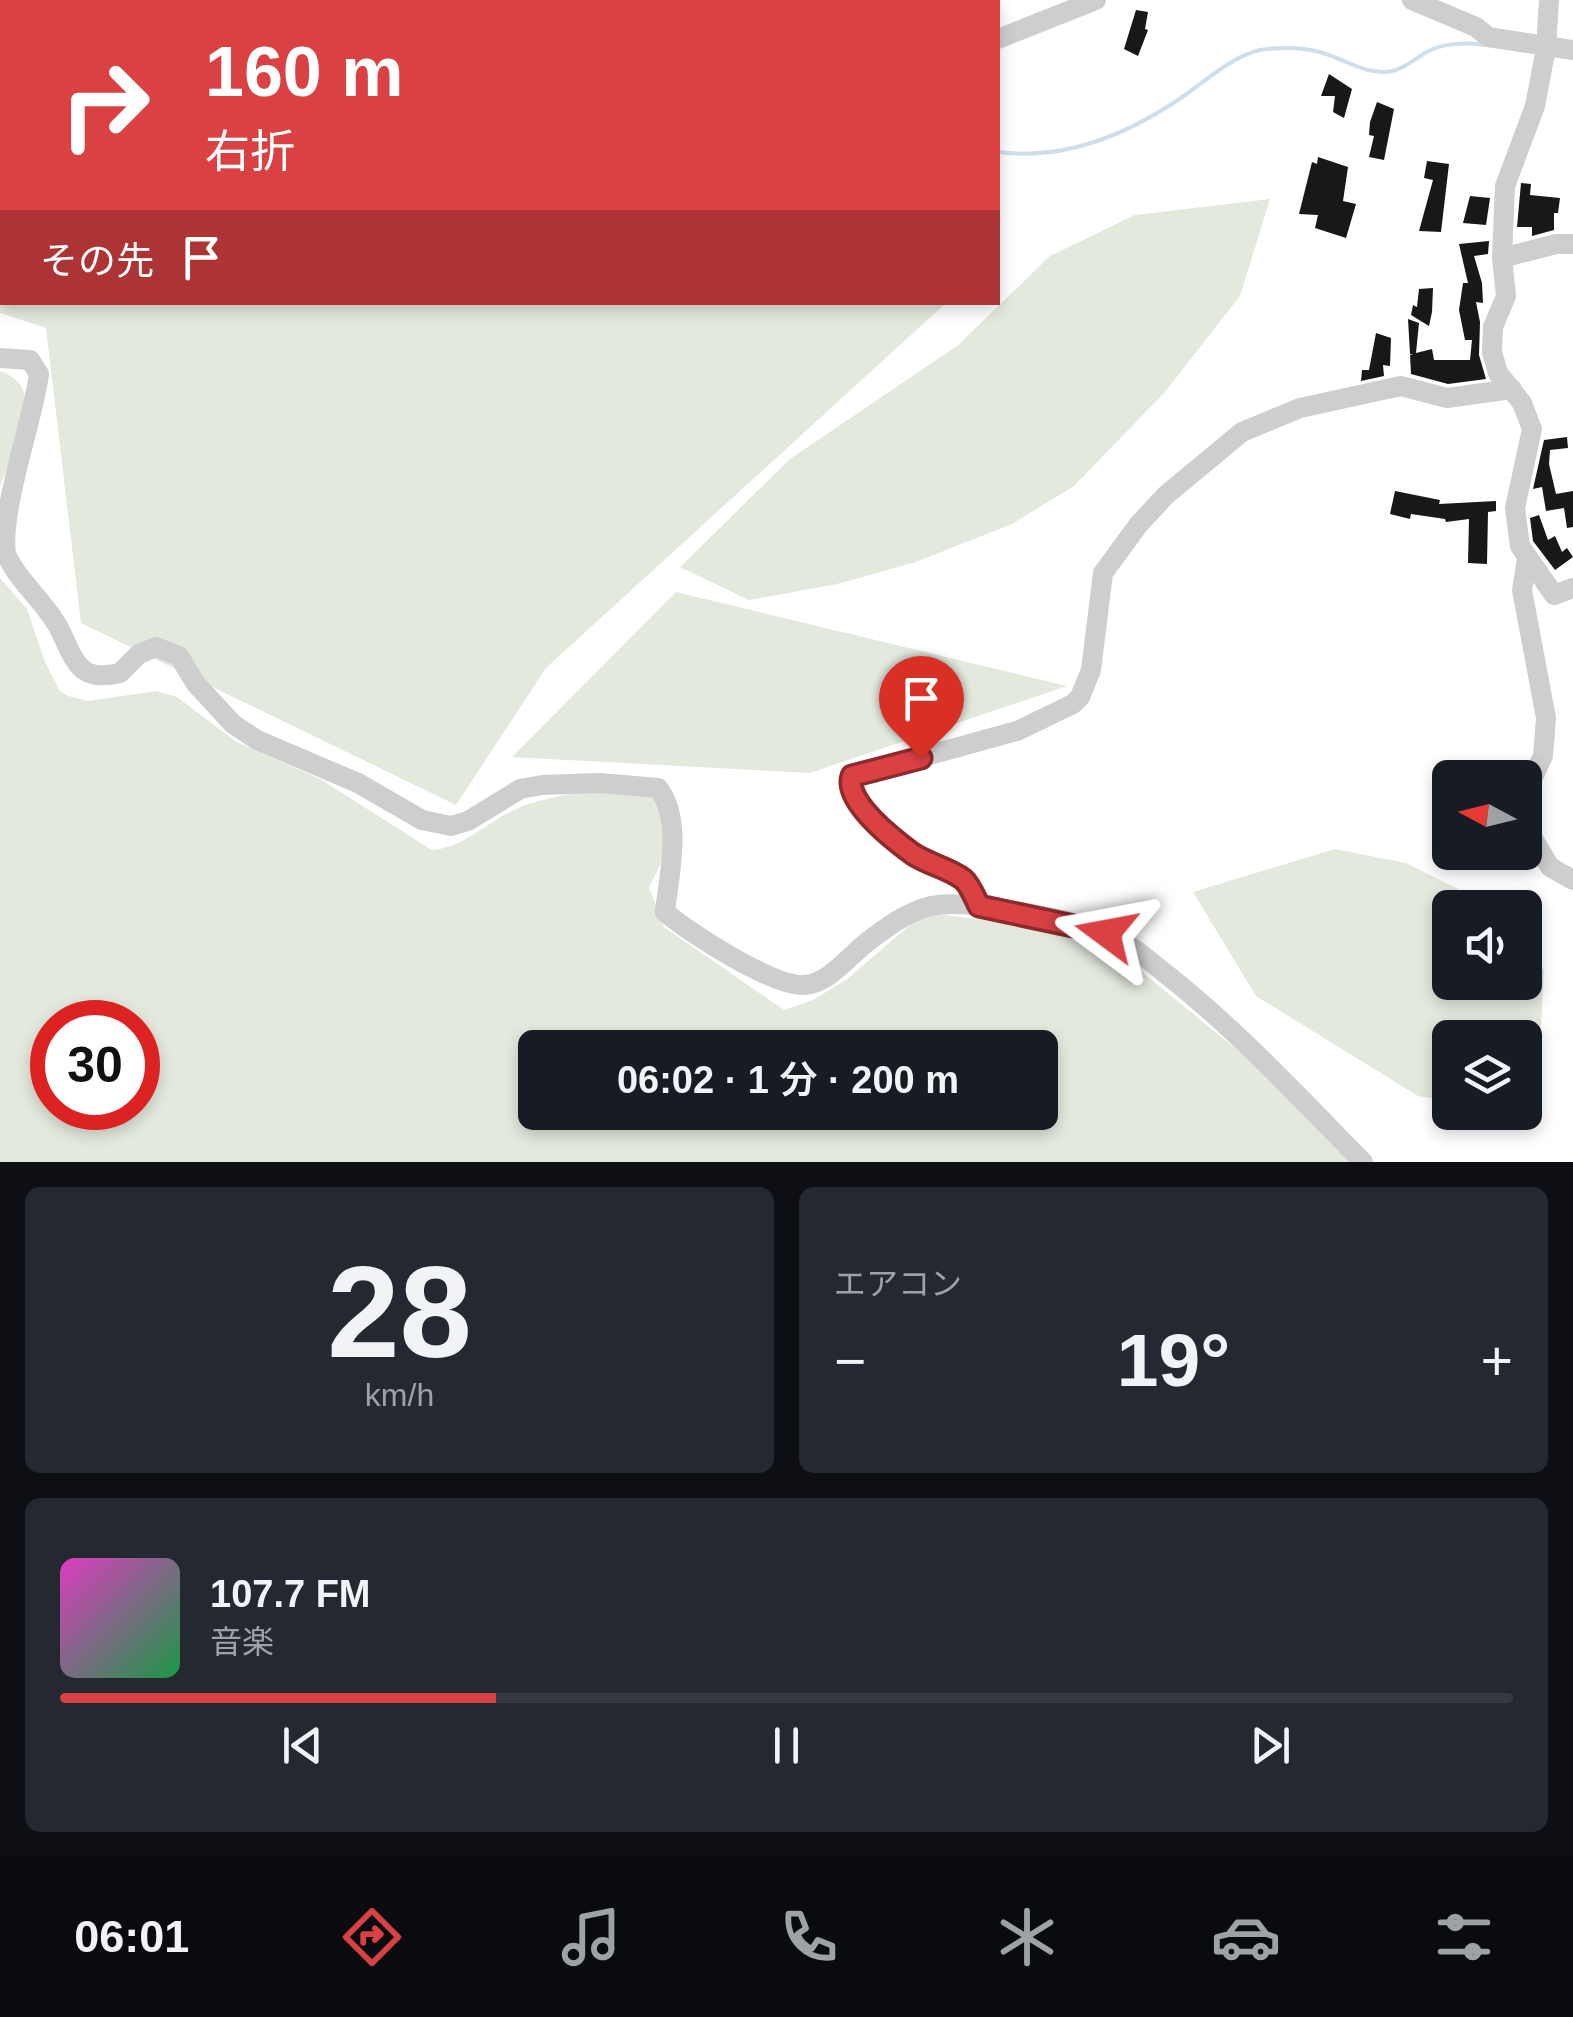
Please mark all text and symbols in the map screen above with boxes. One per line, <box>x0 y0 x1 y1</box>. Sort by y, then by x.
text: 160 m <box>205 33 403 111</box>
icon: right <box>40 40 170 170</box>
text: 右折 <box>205 126 295 177</box>
icon: arrive <box>174 230 229 285</box>
text: その先 <box>40 240 154 282</box>
pin <box>879 656 964 759</box>
icon: arrive <box>894 671 949 726</box>
north arrow <box>1432 760 1542 870</box>
map controls <box>1432 760 1542 1130</box>
position arrow <box>1054 881 1158 985</box>
button: sound <box>1432 890 1542 1000</box>
speed limit sign: 30 <box>30 1000 160 1130</box>
button: layers <box>1432 1020 1542 1130</box>
text: 06:02 · 1 分 · 200 m <box>617 1059 959 1101</box>
text: 28 <box>327 1239 472 1385</box>
text: エアコン <box>834 1266 962 1302</box>
text: 19° <box>1117 1318 1230 1402</box>
text: − <box>834 1330 866 1392</box>
text: + <box>1481 1330 1513 1392</box>
text: km/h <box>365 1377 434 1413</box>
text: 107.7 FM <box>210 1573 371 1615</box>
text: 音楽 <box>210 1624 274 1660</box>
icon: previous <box>275 1718 330 1773</box>
icon: pause <box>759 1718 814 1773</box>
icon: next <box>1243 1718 1298 1773</box>
icon: directions <box>337 1902 407 1972</box>
icon: music <box>556 1902 626 1972</box>
icon: phone <box>774 1902 844 1972</box>
icon: climate <box>992 1902 1062 1972</box>
icon: car <box>1211 1902 1281 1972</box>
icon: filters <box>1429 1902 1499 1972</box>
text: 06:01 <box>74 1911 189 1962</box>

